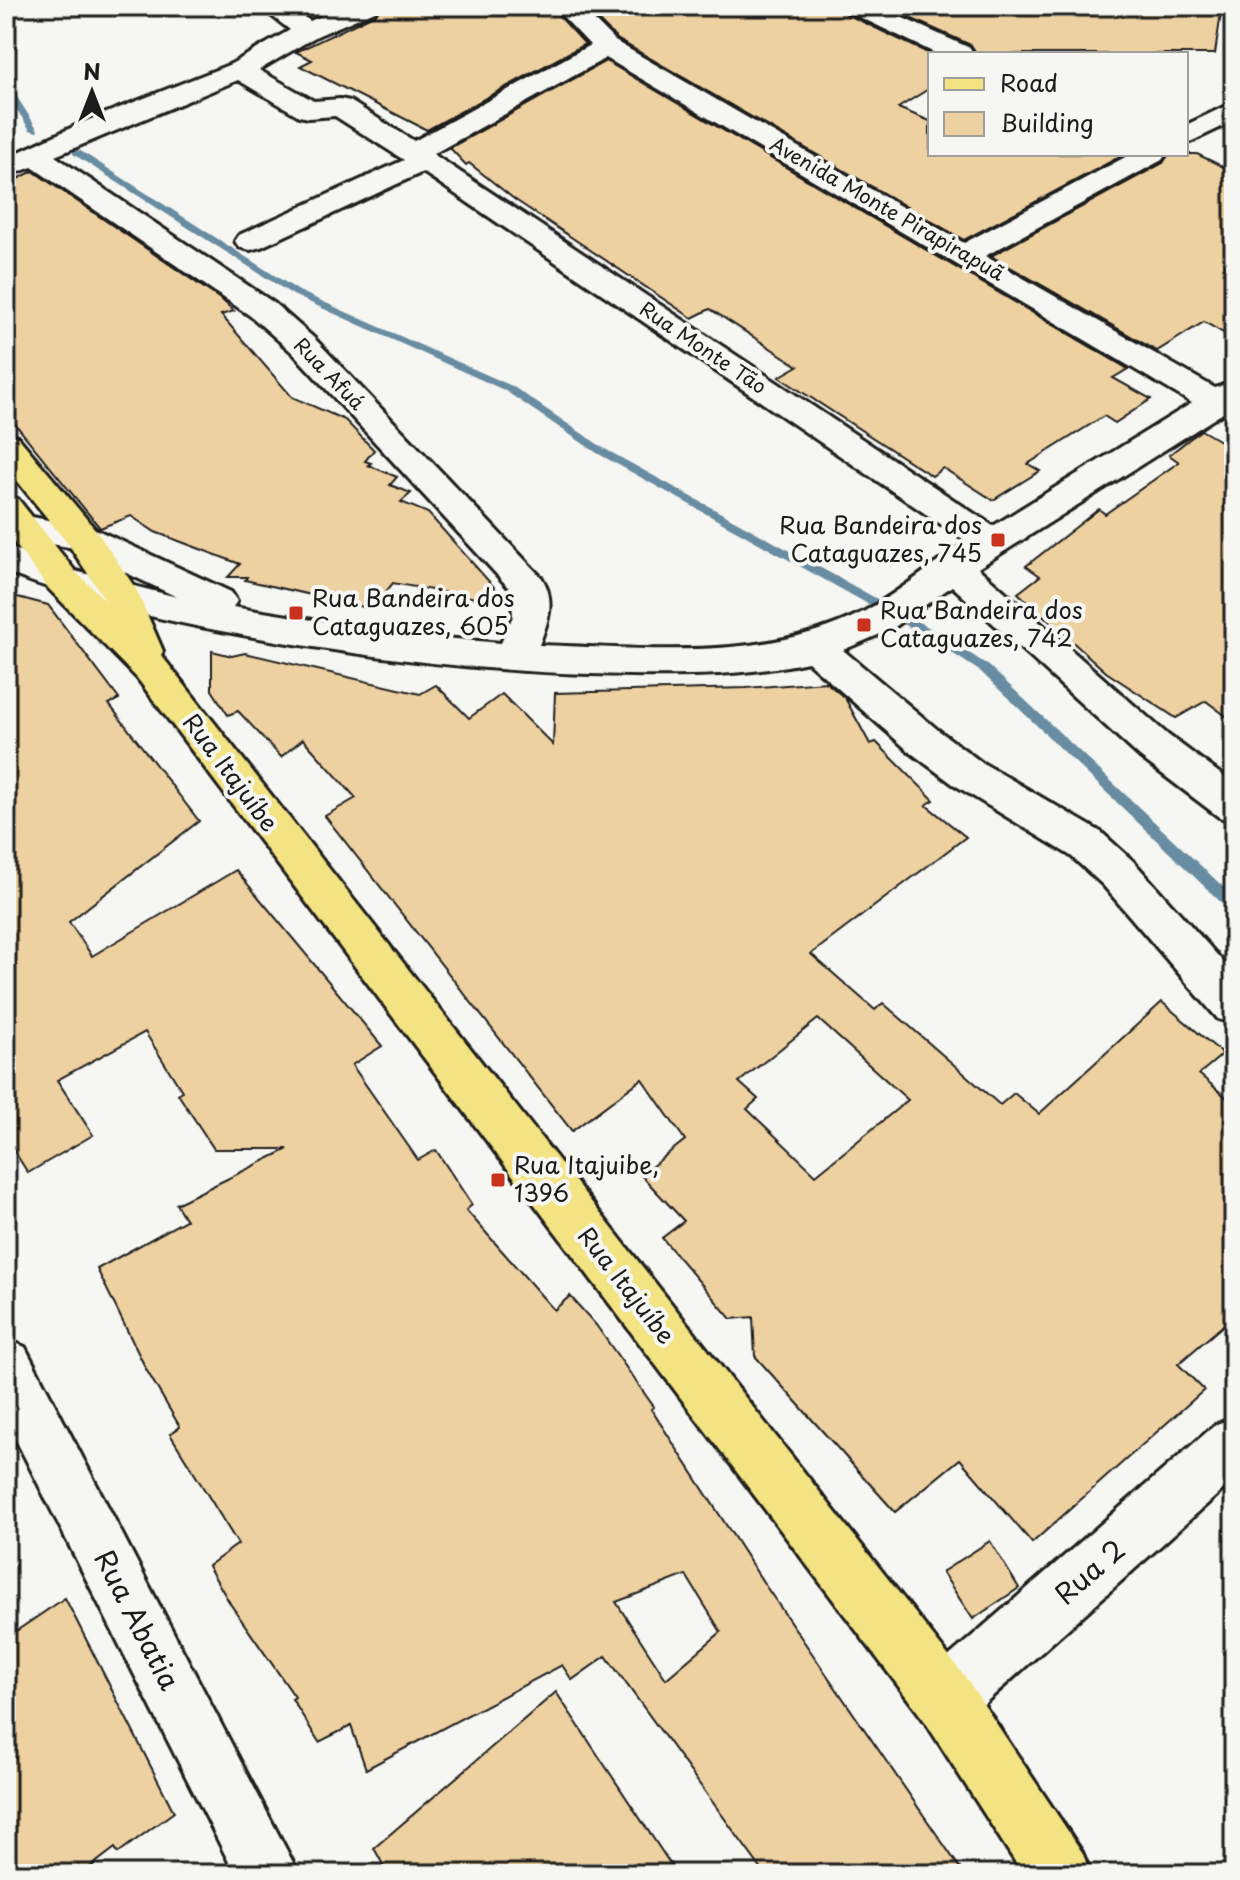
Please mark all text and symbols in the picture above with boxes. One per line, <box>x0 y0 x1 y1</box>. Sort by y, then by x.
north arrow <box>52 52 132 132</box>
legend <box>928 52 1188 156</box>
text: N <box>83 54 101 87</box>
text: Road <box>1000 64 1058 100</box>
text: Building <box>1000 104 1094 140</box>
street label: Avenida Monte Pirapirapuã <box>765 129 1010 288</box>
street label: Rua Monte Tão <box>634 294 773 401</box>
street label: Rua Afuá <box>287 330 372 417</box>
place label: Rua Bandeira dos Cataguazes, 745 <box>779 506 982 570</box>
marker: Rua Bandeira dos Cataguazes, 745 <box>989 531 1007 549</box>
place label: Rua Bandeira dos Cataguazes, 605 <box>312 579 515 643</box>
place label: Rua Bandeira dos Cataguazes, 742 <box>880 591 1083 655</box>
marker: Rua Bandeira dos Cataguazes, 605 <box>287 604 305 622</box>
marker: Rua Bandeira dos Cataguazes, 742 <box>855 616 873 634</box>
street label: Rua Itajuíbe <box>175 705 288 839</box>
place label: Rua Itajuibe, 1396 <box>514 1146 659 1210</box>
marker: Rua Itajuibe, 1396 <box>489 1171 507 1189</box>
street label: Rua Itajuíbe <box>570 1219 685 1351</box>
street label: Rua 2 <box>1044 1528 1134 1614</box>
street label: Rua Abatia <box>85 1542 192 1698</box>

